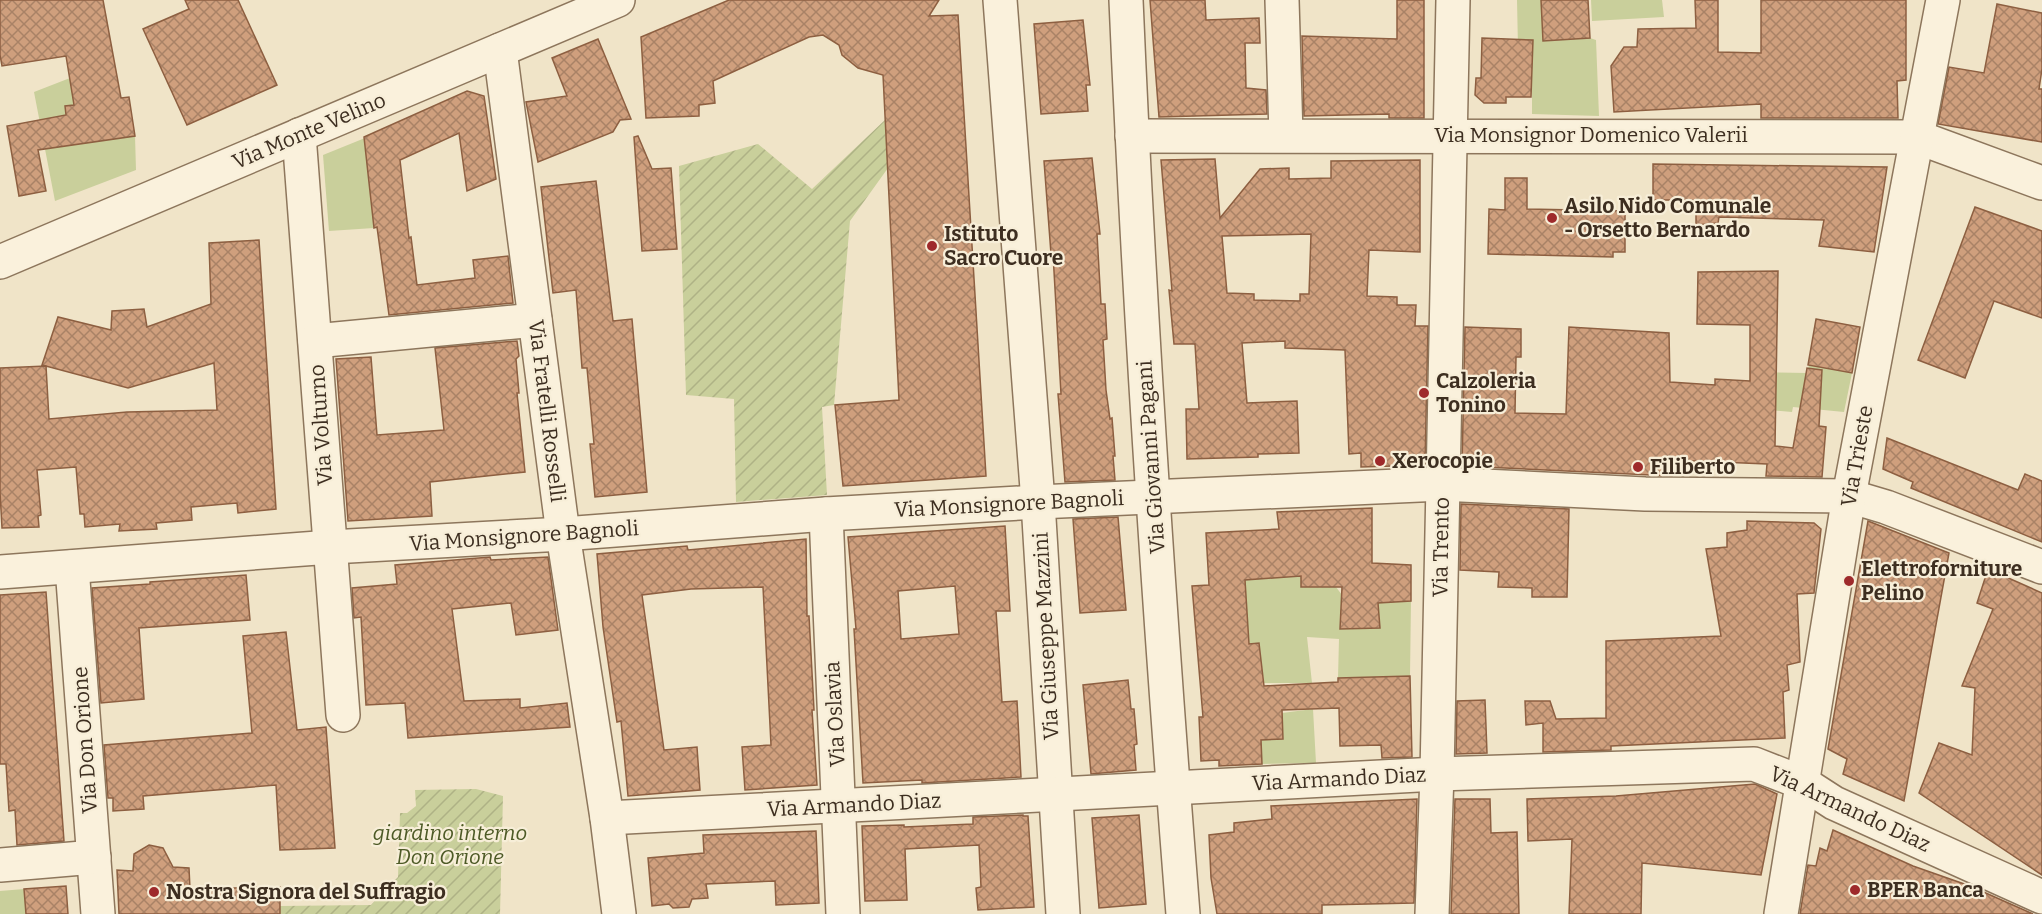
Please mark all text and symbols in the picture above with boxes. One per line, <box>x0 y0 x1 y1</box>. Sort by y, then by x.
street label: Via Monte Velino <box>228 87 390 175</box>
street label: Via Monsignor Domenico Valerii <box>1434 122 1748 148</box>
place label: Asilo Nido Comunale - Orsetto Bernardo <box>1564 193 1771 243</box>
marker: Asilo Nido Comunale - Orsetto Bernardo <box>1545 211 1559 225</box>
place label: Istituto Sacro Cuore <box>944 221 1063 271</box>
marker: Istituto Sacro Cuore <box>925 239 939 253</box>
street label: Via Fratelli Rosselli <box>523 318 571 504</box>
street label: Via Giovanni Pagani <box>1131 359 1171 555</box>
street label: Via Volturno <box>304 364 338 486</box>
place label: Calzoleria Tonino <box>1436 368 1536 418</box>
marker: Calzoleria Tonino <box>1417 386 1431 400</box>
street label: Via Trieste <box>1835 403 1879 509</box>
place label: Xerocopie <box>1392 448 1493 474</box>
marker: Xerocopie <box>1373 454 1387 468</box>
place label: Filiberto <box>1650 454 1735 480</box>
marker: Filiberto <box>1631 460 1645 474</box>
street label: Via Monsignore Bagnoli <box>893 485 1125 523</box>
street label: Via Trento <box>1427 497 1455 597</box>
street label: Via Monsignore Bagnoli <box>408 515 640 557</box>
street label: Via Giuseppe Mazzini <box>1028 531 1064 741</box>
place label: Elettroforniture Pelino <box>1861 556 2022 606</box>
marker: Elettroforniture Pelino <box>1842 574 1856 588</box>
street label: Via Oslavia <box>819 660 851 768</box>
street label: Via Don Orione <box>67 666 103 814</box>
street label: Via Armando Diaz <box>1765 760 1935 858</box>
street label: Via Armando Diaz <box>1251 761 1427 797</box>
street label: Via Armando Diaz <box>766 787 942 823</box>
park label: giardino interno Don Orione <box>373 820 527 870</box>
place label: BPER Banca <box>1867 877 1984 903</box>
place label: Nostra Signora del Suffragio <box>166 879 446 905</box>
marker: BPER Banca <box>1848 883 1862 897</box>
marker: Nostra Signora del Suffragio <box>147 885 161 899</box>

